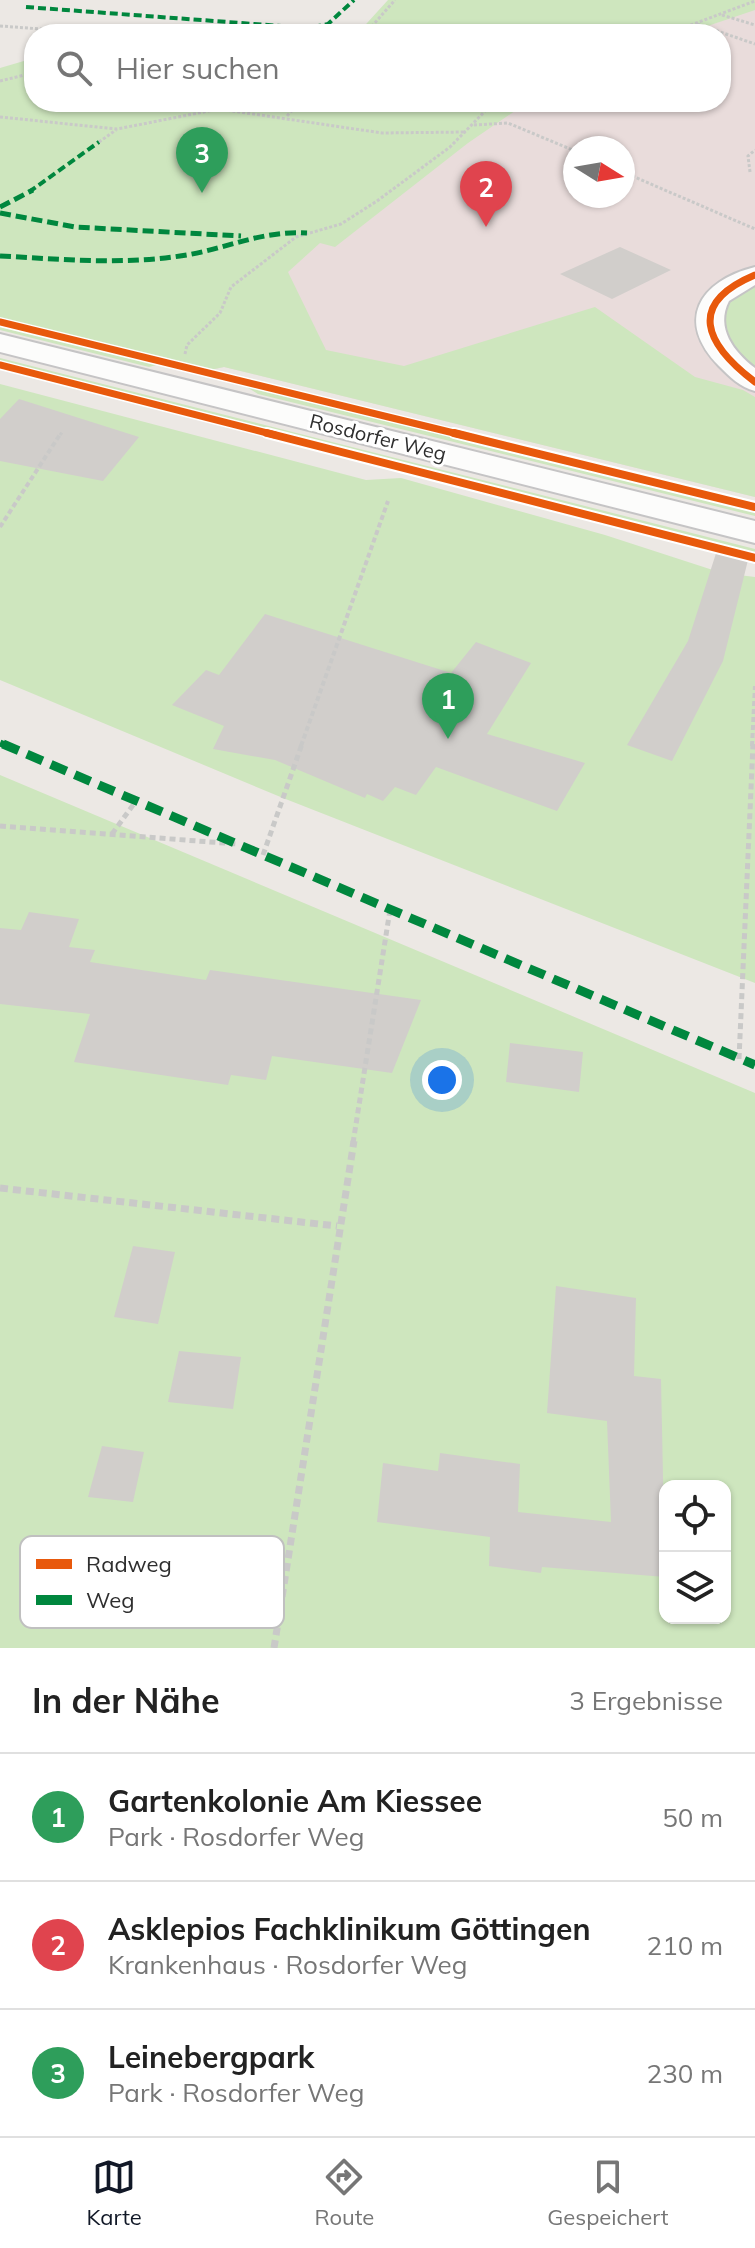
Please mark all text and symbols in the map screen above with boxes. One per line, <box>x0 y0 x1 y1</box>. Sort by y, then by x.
search box <box>24 24 731 112</box>
icon: search <box>52 46 96 90</box>
text: Hier suchen <box>116 49 280 87</box>
pin: 3 <box>176 127 228 193</box>
north arrow <box>563 136 635 208</box>
pin: 2 <box>460 161 512 227</box>
street label: Rosdorfer Weg <box>307 408 449 466</box>
pin: 1 <box>422 673 474 739</box>
your location <box>422 1060 462 1100</box>
map controls <box>659 1480 731 1624</box>
button: locate <box>659 1480 731 1552</box>
legend <box>20 1536 284 1628</box>
text: Radweg <box>86 1550 172 1578</box>
button: layers <box>659 1552 731 1624</box>
text: Weg <box>86 1586 134 1614</box>
text: In der Nähe <box>32 1679 220 1722</box>
text: 3 Ergebnisse <box>569 1684 723 1717</box>
text: Gartenkolonie Am Kiessee <box>108 1782 482 1820</box>
text: 1 <box>50 1801 66 1834</box>
text: 50 m <box>662 1801 723 1834</box>
text: Park · Rosdorfer Weg <box>108 1820 364 1853</box>
text: Asklepios Fachklinikum Göttingen <box>108 1910 591 1948</box>
text: 2 <box>50 1929 66 1962</box>
text: 210 m <box>647 1929 723 1962</box>
text: Krankenhaus · Rosdorfer Weg <box>108 1948 467 1981</box>
text: Leinebergpark <box>108 2038 314 2076</box>
text: 3 <box>50 2057 66 2090</box>
text: 230 m <box>647 2057 723 2090</box>
text: Park · Rosdorfer Weg <box>108 2076 364 2109</box>
tab: Karte <box>86 2155 142 2231</box>
tab: Route <box>315 2155 374 2231</box>
tab: Gespeichert <box>547 2155 669 2231</box>

